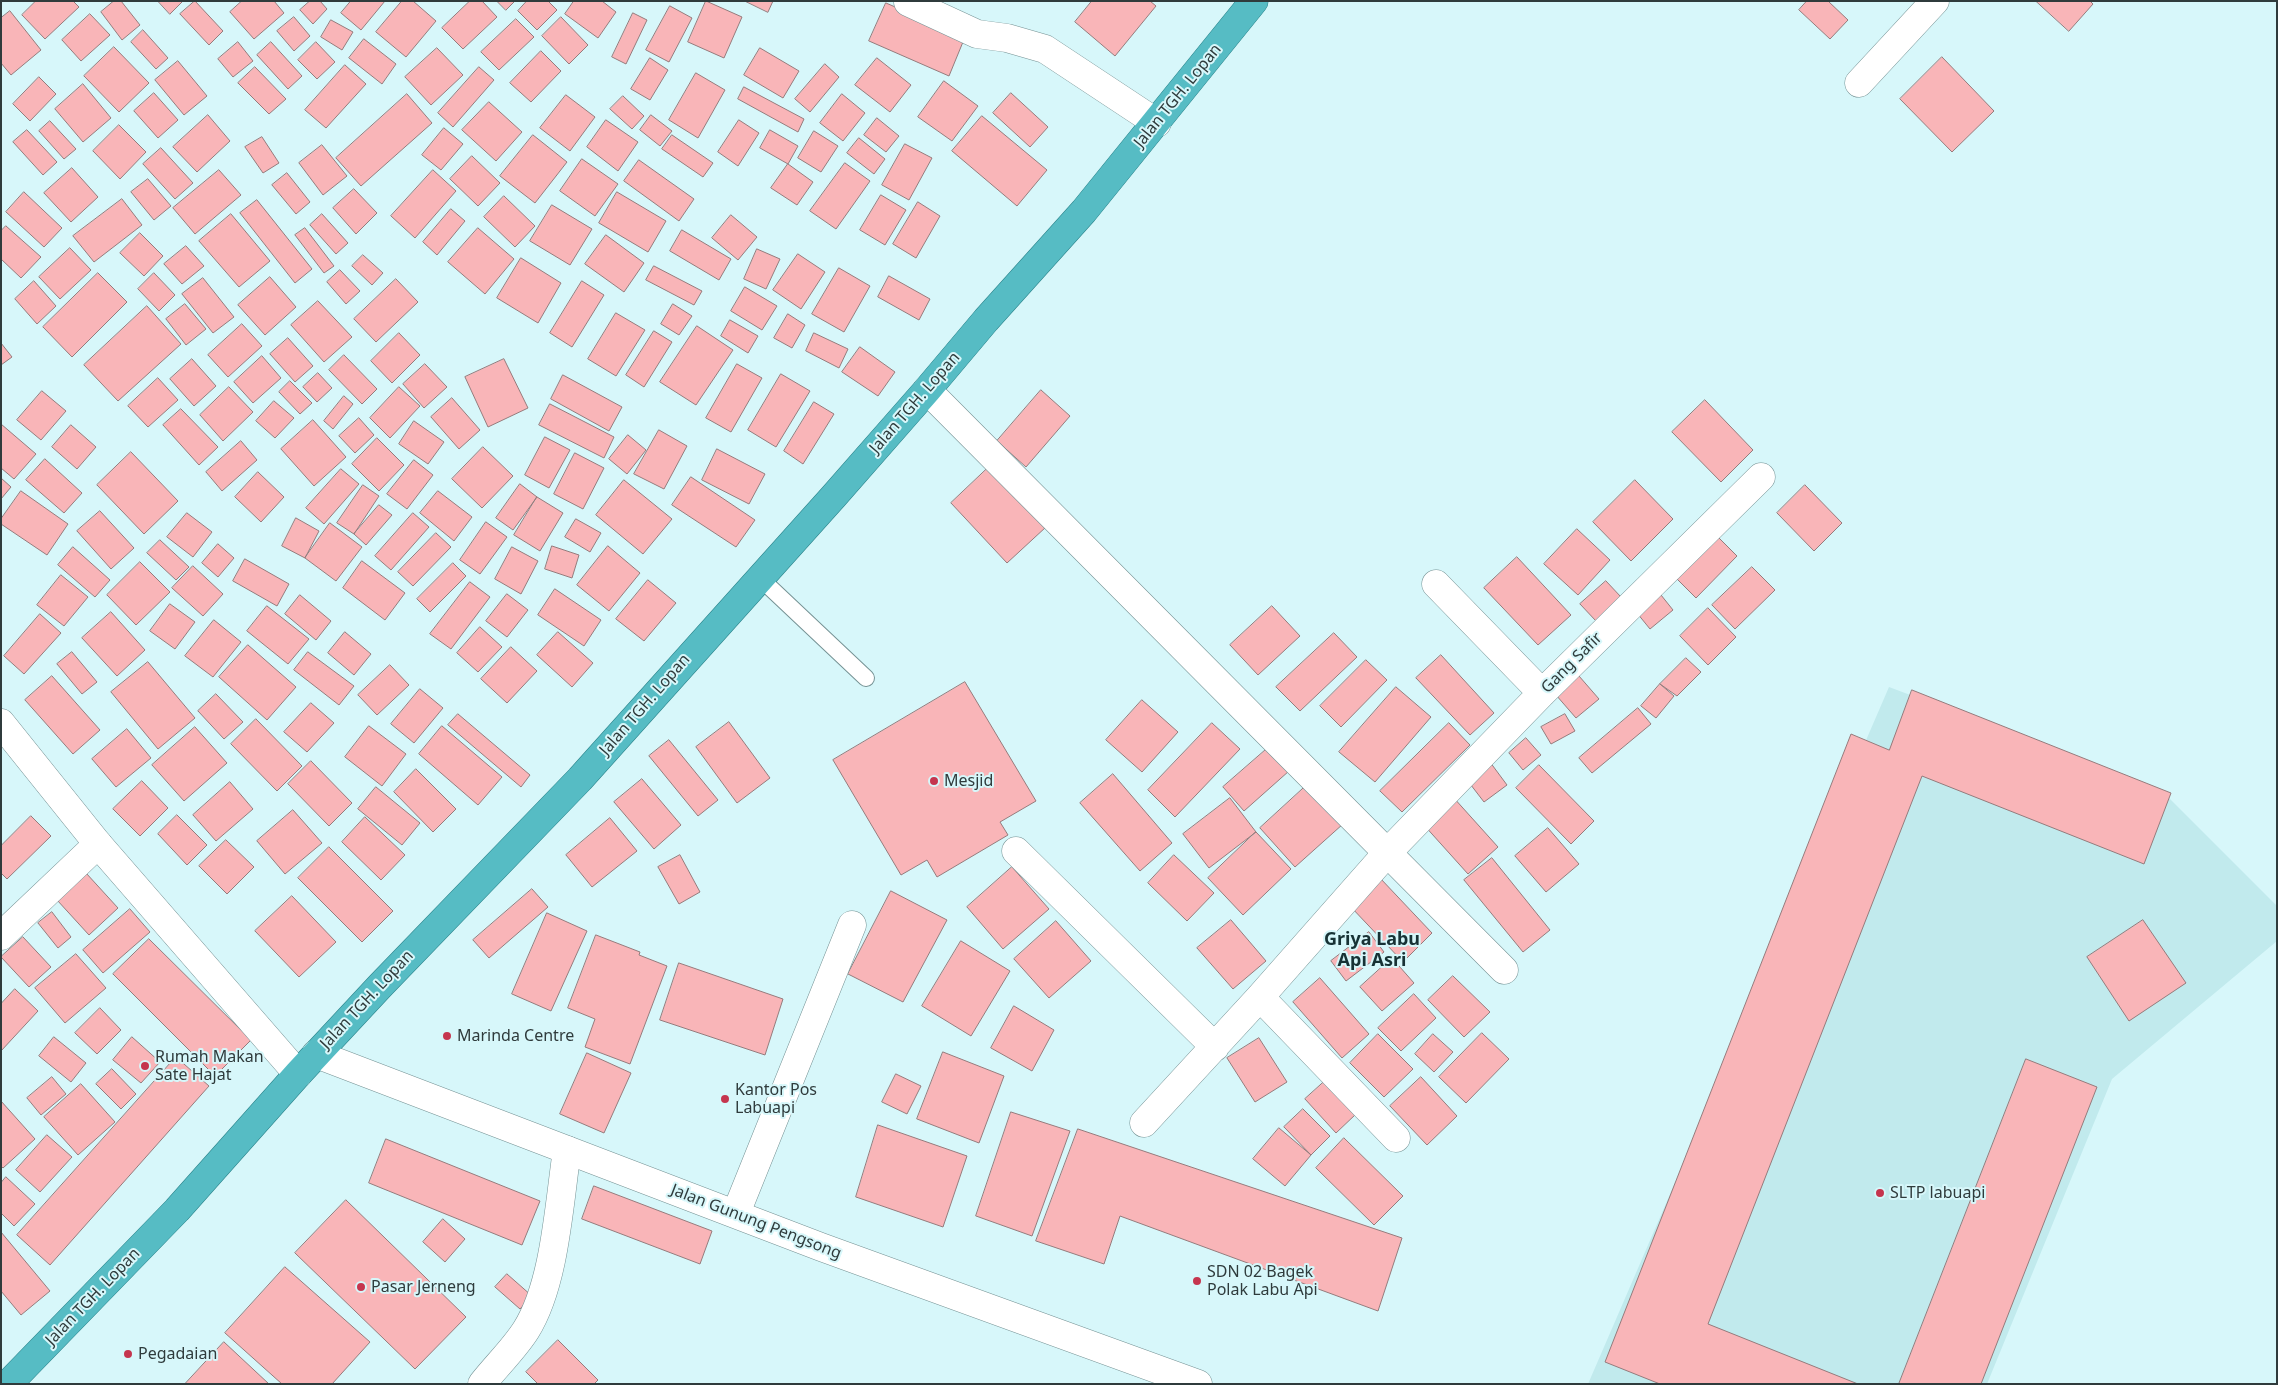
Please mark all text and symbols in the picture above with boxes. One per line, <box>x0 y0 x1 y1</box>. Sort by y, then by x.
street label: Jalan TGH. Lopan <box>1130 40 1226 152</box>
street label: Jalan TGH. Lopan <box>866 348 964 458</box>
street label: Gang Safir <box>1537 628 1607 698</box>
street label: Jalan TGH. Lopan <box>596 650 694 760</box>
place label: Mesjid <box>944 771 993 791</box>
marker: Mesjid <box>928 775 940 787</box>
district label: Griya Labu Api Asri <box>1324 929 1420 972</box>
street label: Jalan TGH. Lopan <box>316 947 418 1053</box>
place label: Marinda Centre <box>457 1026 574 1046</box>
marker: Marinda Centre <box>441 1030 453 1042</box>
place label: Rumah Makan Sate Hajat <box>155 1047 264 1085</box>
marker: Rumah Makan Sate Hajat <box>139 1060 151 1072</box>
place label: Kantor Pos Labuapi <box>735 1080 817 1118</box>
marker: Kantor Pos Labuapi <box>719 1093 731 1105</box>
street label: Jalan Gunung Pengsong <box>668 1181 844 1263</box>
place label: SLTP labuapi <box>1890 1183 1985 1203</box>
marker: SLTP labuapi <box>1874 1187 1886 1199</box>
street label: Jalan TGH. Lopan <box>42 1244 144 1350</box>
place label: SDN 02 Bagek Polak Labu Api <box>1207 1262 1318 1300</box>
marker: SDN 02 Bagek Polak Labu Api <box>1191 1275 1203 1287</box>
place label: Pasar Jerneng <box>371 1277 476 1297</box>
marker: Pasar Jerneng <box>355 1281 367 1293</box>
place label: Pegadaian <box>138 1344 217 1364</box>
marker: Pegadaian <box>122 1348 134 1360</box>

